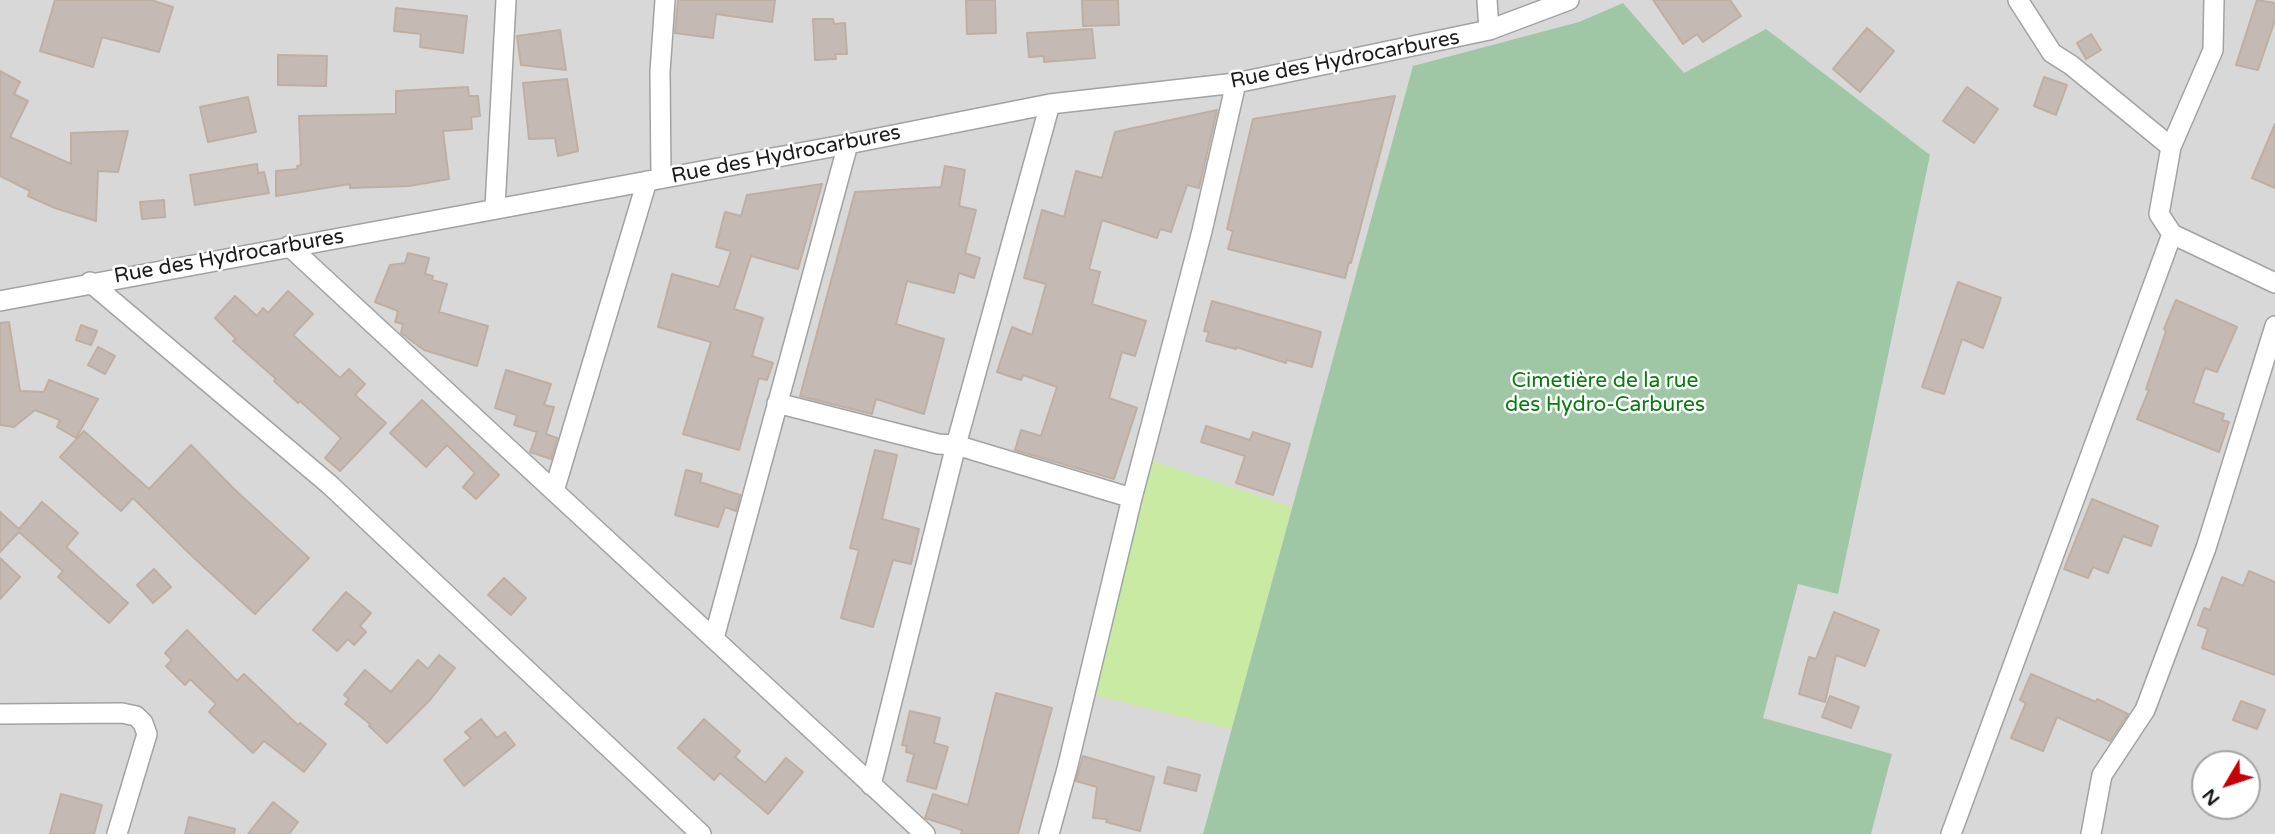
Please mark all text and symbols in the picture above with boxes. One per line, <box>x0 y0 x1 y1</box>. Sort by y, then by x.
street label: Rue des Hydrocarbures <box>1228 25 1462 95</box>
street label: Rue des Hydrocarbures <box>669 120 903 190</box>
street label: Rue des Hydrocarbures <box>112 224 346 290</box>
park label: Cimetière de la rue des Hydro-Carbures <box>1505 368 1705 418</box>
north arrow <box>2191 750 2261 820</box>
text: N <box>2198 784 2225 810</box>

